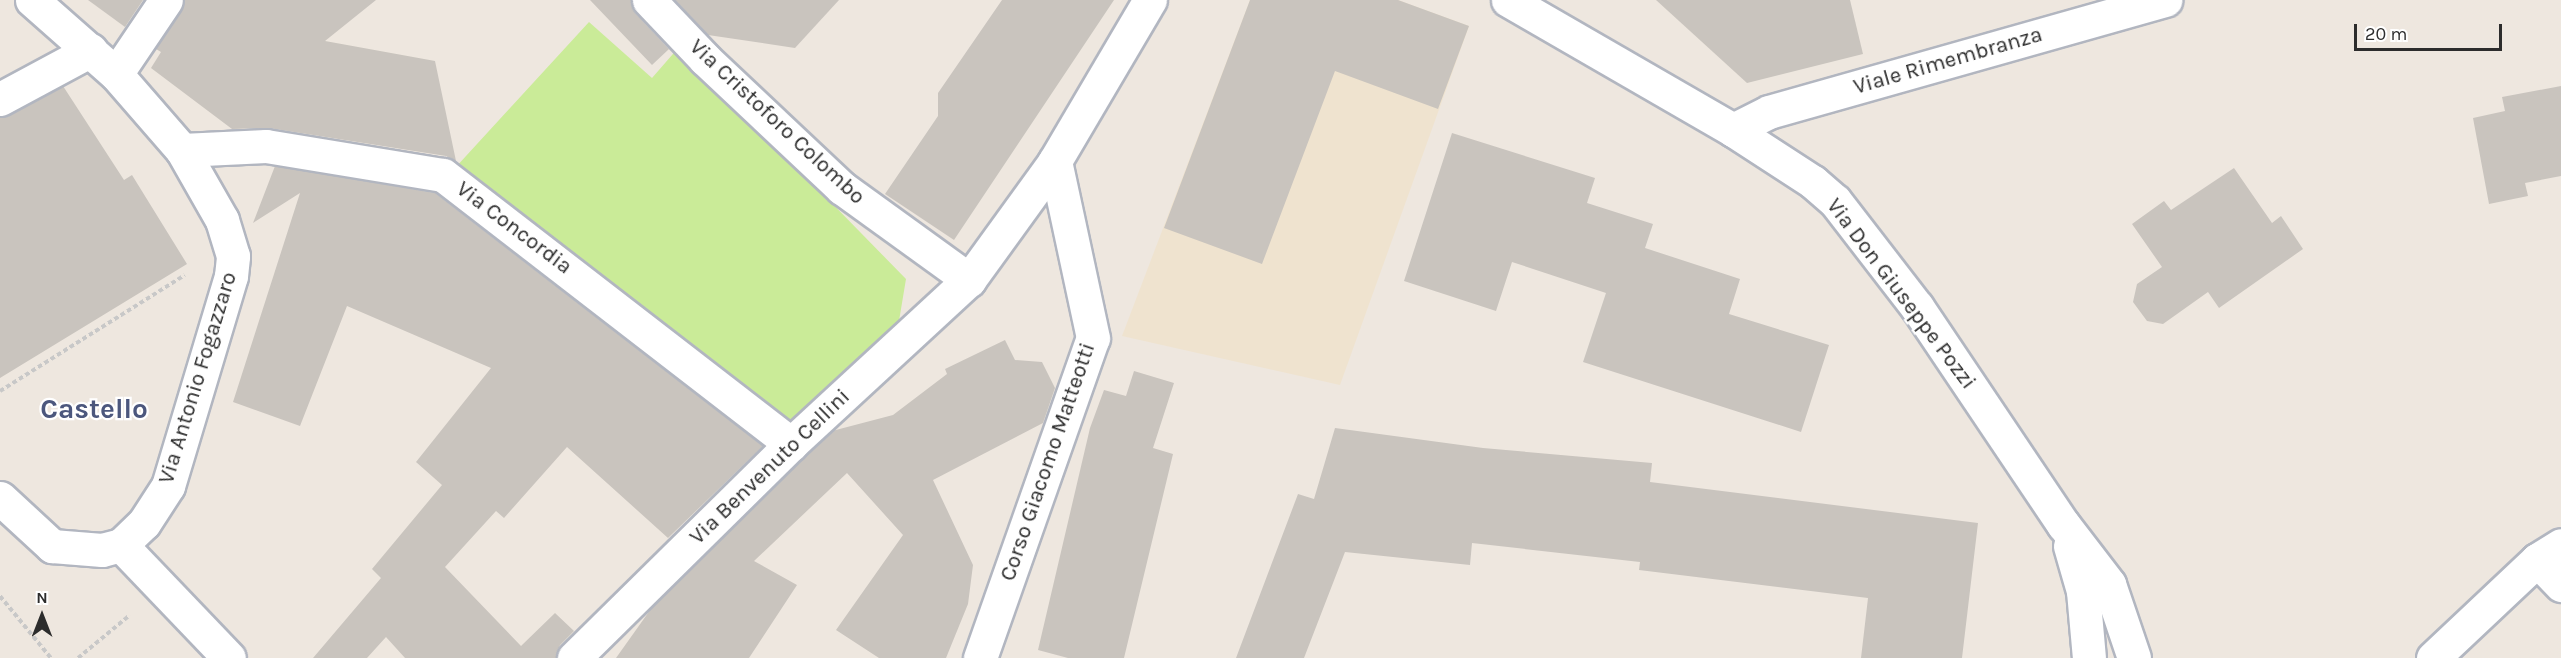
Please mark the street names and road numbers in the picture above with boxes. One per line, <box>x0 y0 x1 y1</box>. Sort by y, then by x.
street label: Viale Rimembranza <box>1851 21 2045 101</box>
street label: Via Cristoforo Colombo <box>684 34 870 210</box>
street label: Via Concordia <box>451 176 577 280</box>
street label: Via Don Giuseppe Pozzi <box>1821 193 1981 395</box>
street label: Via Antonio Fogazzaro <box>153 269 243 487</box>
street label: Corso Giacomo Matteotti <box>995 340 1101 584</box>
street label: Via Benvenuto Cellini <box>684 384 856 550</box>

